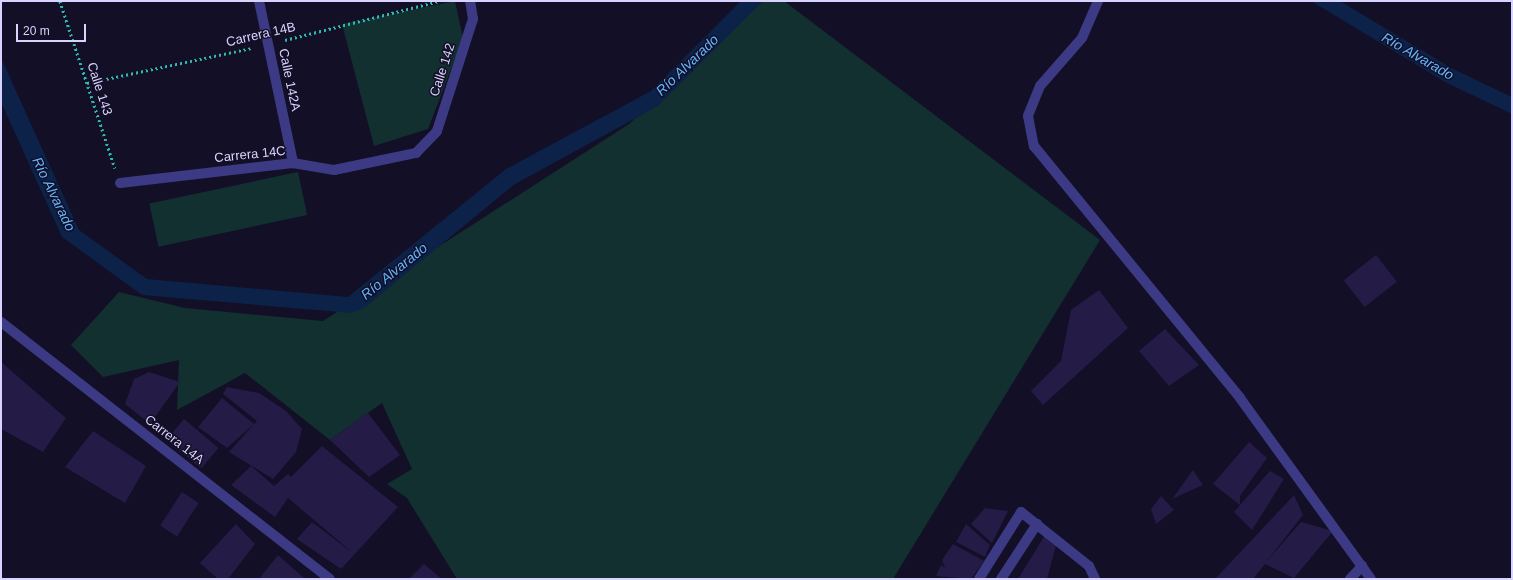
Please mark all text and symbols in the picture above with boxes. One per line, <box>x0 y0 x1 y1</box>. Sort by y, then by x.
scale bar <box>18 16 88 42</box>
street label: Carrera 14B <box>225 19 297 51</box>
text: 20 m <box>23 24 50 38</box>
water label: Río Alvarado <box>1379 28 1457 84</box>
water label: Río Alvarado <box>652 31 722 99</box>
street label: Calle 142 <box>427 41 459 99</box>
street label: Calle 142A <box>275 47 303 113</box>
street label: Calle 143 <box>83 60 115 118</box>
street label: Carrera 14C <box>214 144 286 166</box>
water label: Río Alvarado <box>29 154 79 234</box>
water label: Río Alvarado <box>357 239 431 303</box>
street label: Carrera 14A <box>141 412 207 468</box>

